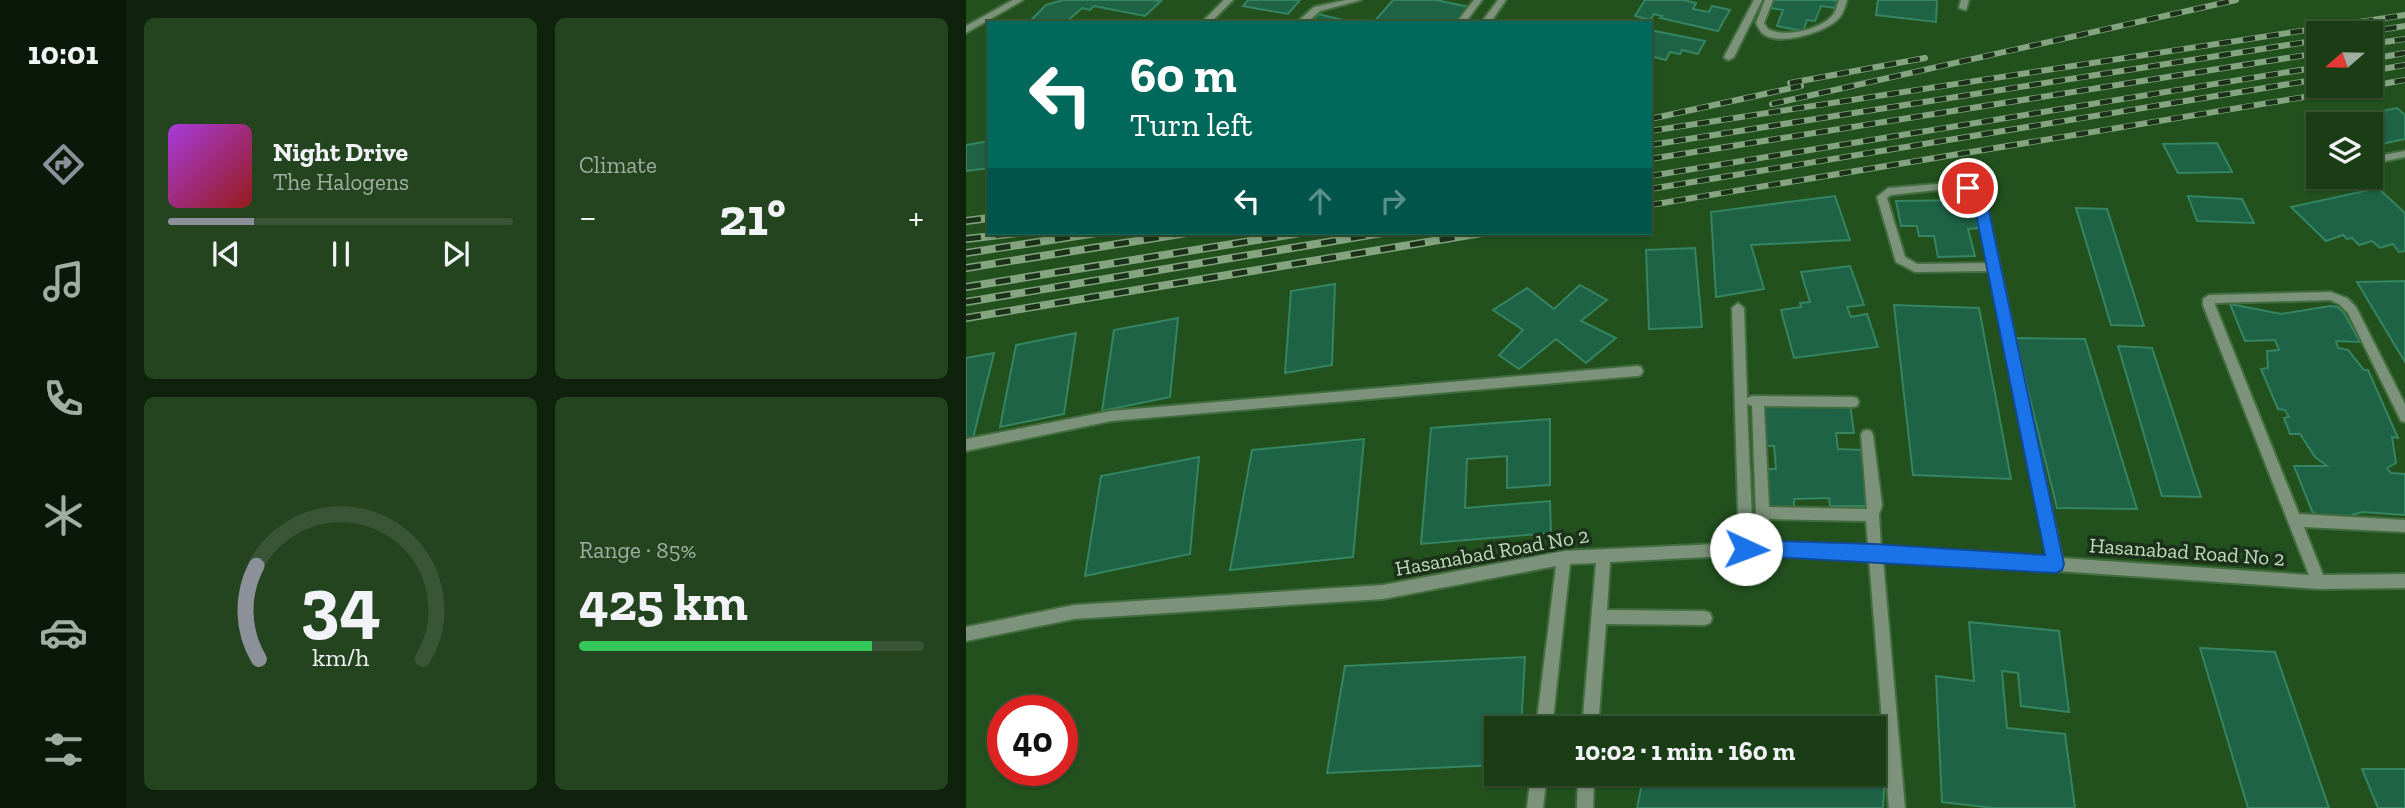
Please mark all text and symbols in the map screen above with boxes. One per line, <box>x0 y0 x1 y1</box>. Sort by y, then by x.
north arrow <box>2306 21 2384 98</box>
map controls <box>2306 21 2383 189</box>
text: 10:01 <box>28 34 98 72</box>
text: 60 m <box>1130 46 1237 105</box>
icon: left <box>1015 49 1106 140</box>
text: Turn left <box>1130 106 1252 144</box>
button: layers <box>2306 112 2383 189</box>
text: Night Drive <box>273 136 408 168</box>
icon: directions <box>39 140 88 189</box>
text: Climate <box>579 151 657 179</box>
pin <box>1938 158 1998 218</box>
text: The Halogens <box>273 168 409 196</box>
icon: arrive <box>1949 169 1987 207</box>
icon: left <box>1228 182 1266 220</box>
icon: ahead <box>1301 182 1339 220</box>
icon: right <box>1374 182 1412 220</box>
text: 21° <box>719 186 786 248</box>
text: − <box>579 194 597 240</box>
text: + <box>908 194 924 240</box>
icon: previous <box>207 235 245 273</box>
icon: pause <box>322 235 360 273</box>
icon: next <box>437 235 475 273</box>
icon: music <box>39 257 88 306</box>
icon: phone <box>39 374 88 423</box>
icon: climate <box>39 491 88 540</box>
position arrow <box>1709 512 1783 586</box>
street label: Hasanabad Road No 2 <box>1393 522 1591 581</box>
street label: Hasanabad Road No 2 <box>2088 532 2286 571</box>
text: Range · 85% <box>579 536 696 564</box>
text: 34 <box>300 561 381 649</box>
text: 425 km <box>579 571 748 633</box>
icon: car <box>39 608 88 657</box>
text: km/h <box>312 642 369 672</box>
speed limit sign: 40 <box>987 695 1078 786</box>
icon: filters <box>39 725 88 774</box>
text: 10:02 · 1 min · 160 m <box>1575 735 1795 767</box>

